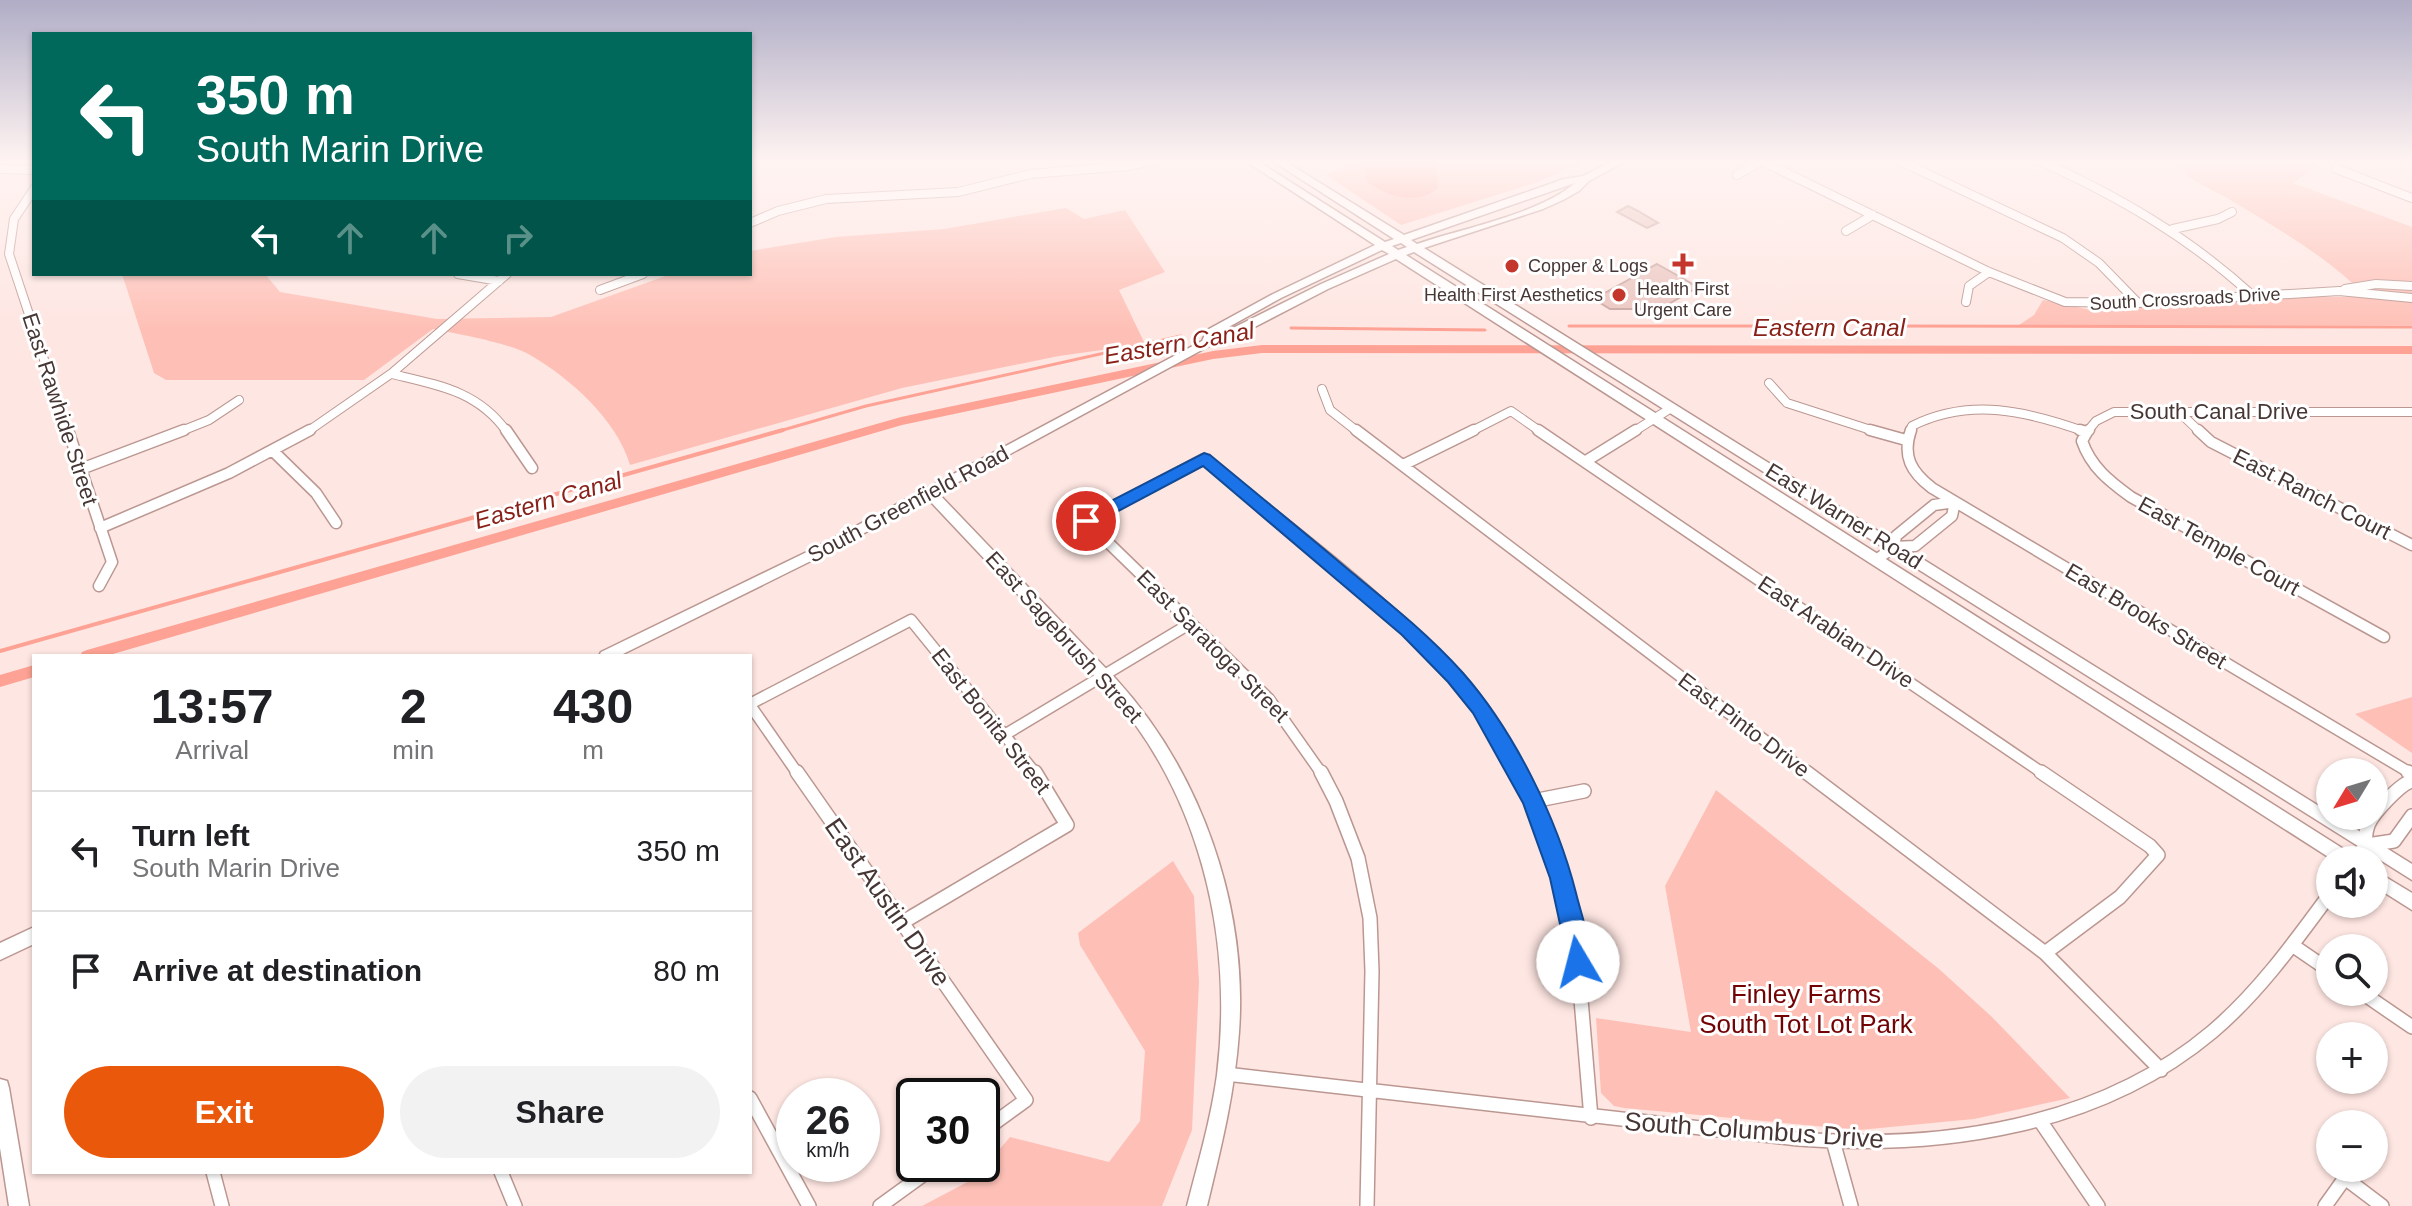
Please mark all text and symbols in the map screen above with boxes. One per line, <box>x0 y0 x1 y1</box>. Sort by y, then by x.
text: 350 m <box>196 63 355 126</box>
icon: left <box>64 64 168 168</box>
text: South Marin Drive <box>196 129 484 170</box>
icon: left <box>244 216 288 260</box>
icon: ahead <box>328 216 372 260</box>
icon: ahead <box>412 216 456 260</box>
icon: right <box>496 216 540 260</box>
marker: Health First Urgent Care <box>1672 253 1694 275</box>
place label: Copper & Logs <box>1528 256 1648 276</box>
marker: Copper & Logs <box>1503 257 1521 275</box>
place label: Health First Urgent Care <box>1634 279 1732 320</box>
street label: South Crossroads Drive <box>2089 284 2281 314</box>
place label: Health First Aesthetics <box>1424 285 1603 305</box>
marker: Health First Aesthetics <box>1610 286 1628 304</box>
street label: East Rawhide Street <box>17 310 103 508</box>
water label: Eastern Canal <box>1753 314 1906 341</box>
water label: Eastern Canal <box>1102 316 1257 370</box>
street label: South Canal Drive <box>2130 399 2308 424</box>
street label: South Greenfield Road <box>803 440 1013 568</box>
street label: East Ranch Court <box>2229 443 2395 545</box>
street label: East Warner Road <box>1761 458 1927 574</box>
water label: Eastern Canal <box>471 466 625 534</box>
pin <box>1052 487 1120 555</box>
street label: East Temple Court <box>2134 491 2304 601</box>
icon: arrive <box>1064 499 1108 543</box>
street label: East Sagebrush Street <box>981 546 1147 728</box>
street label: East Brooks Street <box>2061 558 2231 674</box>
street label: East Saratoga Street <box>1132 565 1294 727</box>
street label: East Arabian Drive <box>1753 571 1919 693</box>
street label: East Bonita Street <box>927 643 1055 799</box>
street label: East Pinto Drive <box>1673 668 1815 782</box>
text: 13:57 <box>151 680 274 733</box>
text: 2 <box>400 680 427 733</box>
text: 430 <box>553 680 633 733</box>
text: Arrival <box>175 735 249 765</box>
text: min <box>392 735 434 765</box>
text: m <box>582 735 604 765</box>
north arrow <box>2316 758 2388 830</box>
map controls <box>2316 758 2388 1182</box>
street label: East Austin Drive <box>819 812 957 992</box>
text: Turn left <box>132 819 250 852</box>
icon: left <box>64 829 108 873</box>
text: 350 m <box>637 834 720 867</box>
button: sound <box>2316 846 2388 918</box>
text: South Marin Drive <box>132 853 340 883</box>
position arrow <box>1536 920 1620 1004</box>
button: search <box>2316 934 2388 1006</box>
icon: arrive <box>64 949 108 993</box>
text: Arrive at destination <box>132 954 422 987</box>
text: 80 m <box>653 954 720 987</box>
park label: Finley Farms South Tot Lot Park <box>1699 979 1914 1039</box>
button: + <box>2316 1022 2388 1094</box>
button: Exit <box>64 1066 384 1158</box>
button: Share <box>400 1066 720 1158</box>
speed limit sign: 30 <box>896 1078 1000 1182</box>
text: 26 <box>806 1098 850 1142</box>
street label: South Columbus Drive <box>1623 1106 1885 1154</box>
button: − <box>2316 1110 2388 1182</box>
text: km/h <box>806 1139 850 1161</box>

